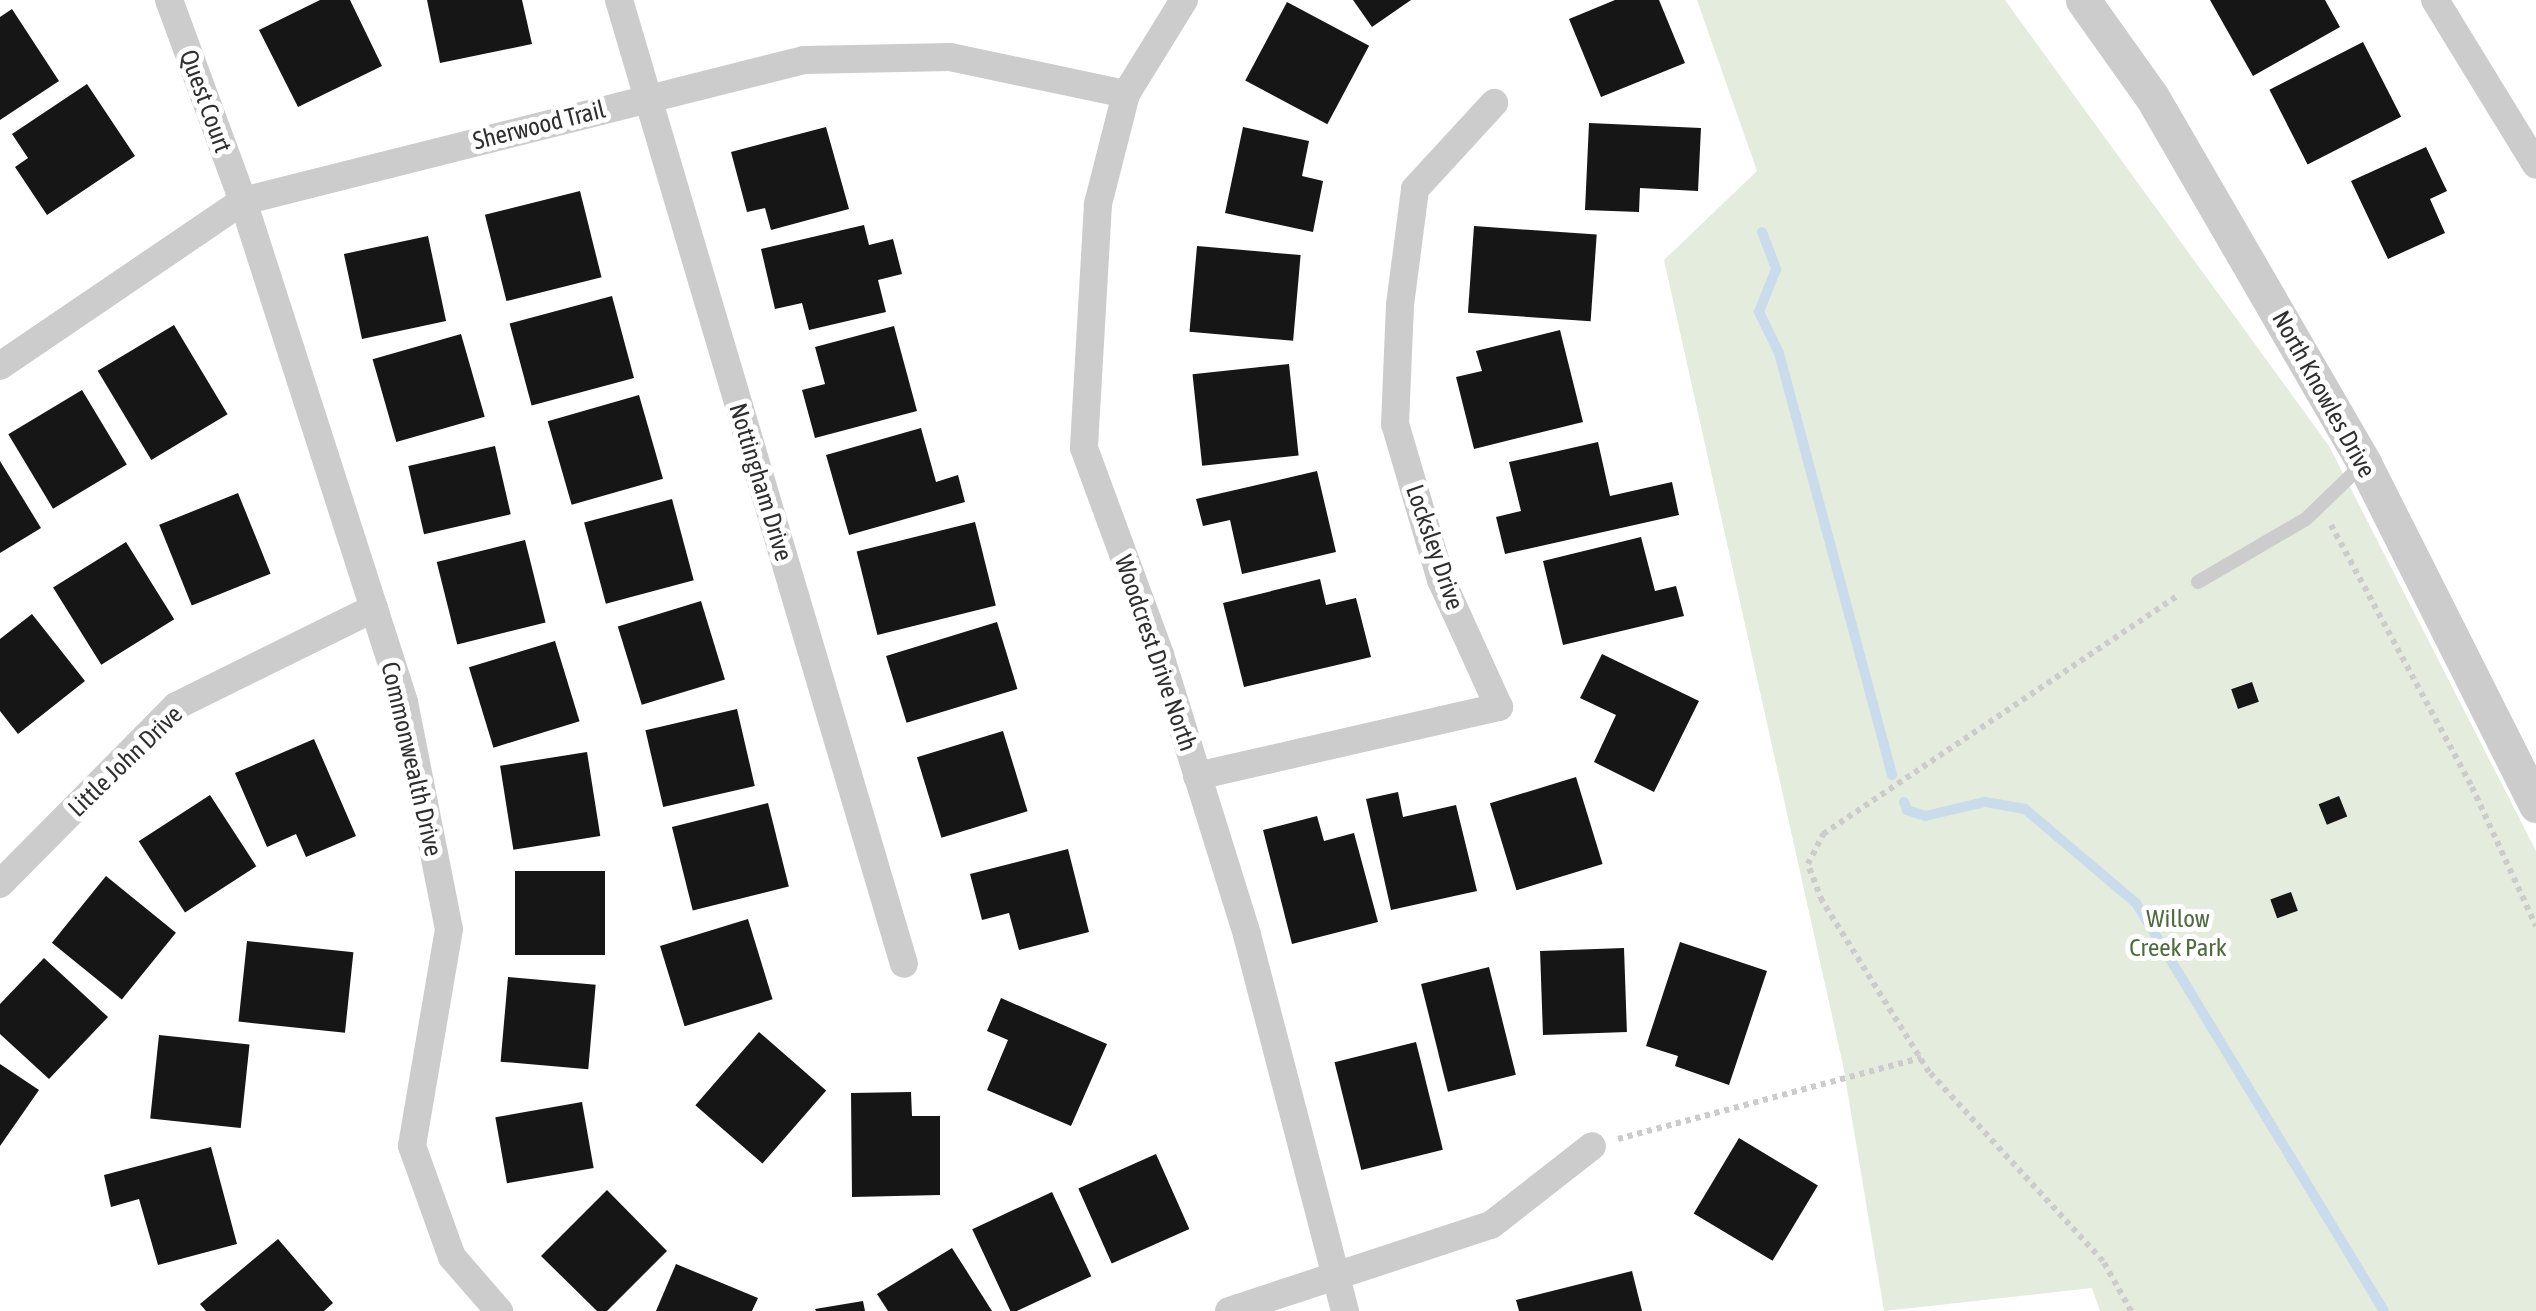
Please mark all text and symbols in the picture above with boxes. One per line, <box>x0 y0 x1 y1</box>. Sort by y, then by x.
street label: Quest Court <box>174 46 238 156</box>
street label: Sherwood Trail <box>470 94 608 156</box>
street label: North Knowles Drive <box>2266 306 2382 482</box>
street label: Nottingham Drive <box>723 400 799 564</box>
street label: Locksley Drive <box>1400 481 1470 613</box>
street label: Woodcrest Drive North <box>1108 551 1204 755</box>
street label: Commonwealth Drive <box>375 659 449 859</box>
street label: Little John Drive <box>62 699 188 823</box>
park label: Willow Creek Park <box>2129 904 2227 963</box>

